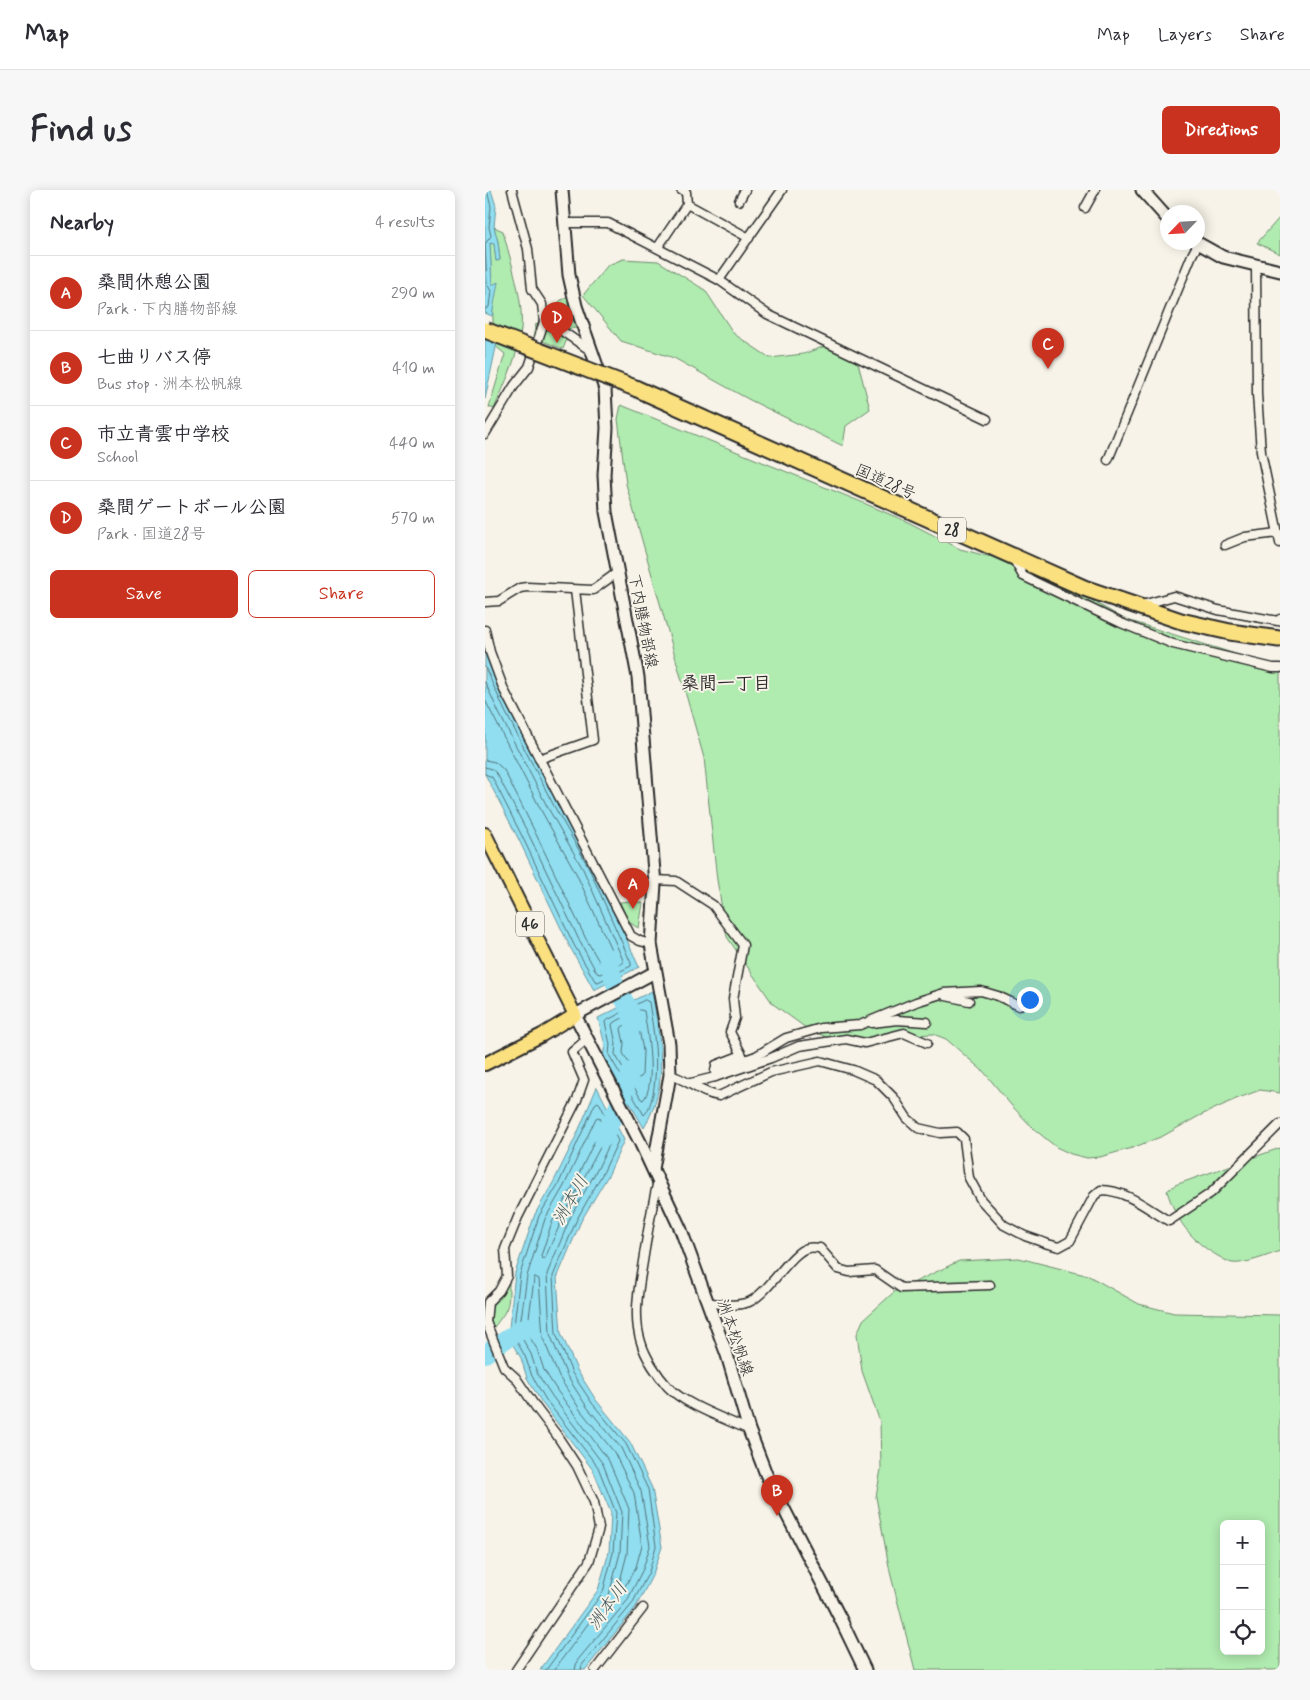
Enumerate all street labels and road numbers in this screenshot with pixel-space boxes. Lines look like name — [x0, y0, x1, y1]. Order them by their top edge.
street label: 国道28号 — [852, 460, 919, 505]
road number: 28 — [938, 518, 966, 542]
street label: 下内膳物部線 — [623, 572, 662, 670]
road number: 46 — [516, 912, 544, 936]
street label: 洲本松帆線 — [712, 1296, 758, 1379]

